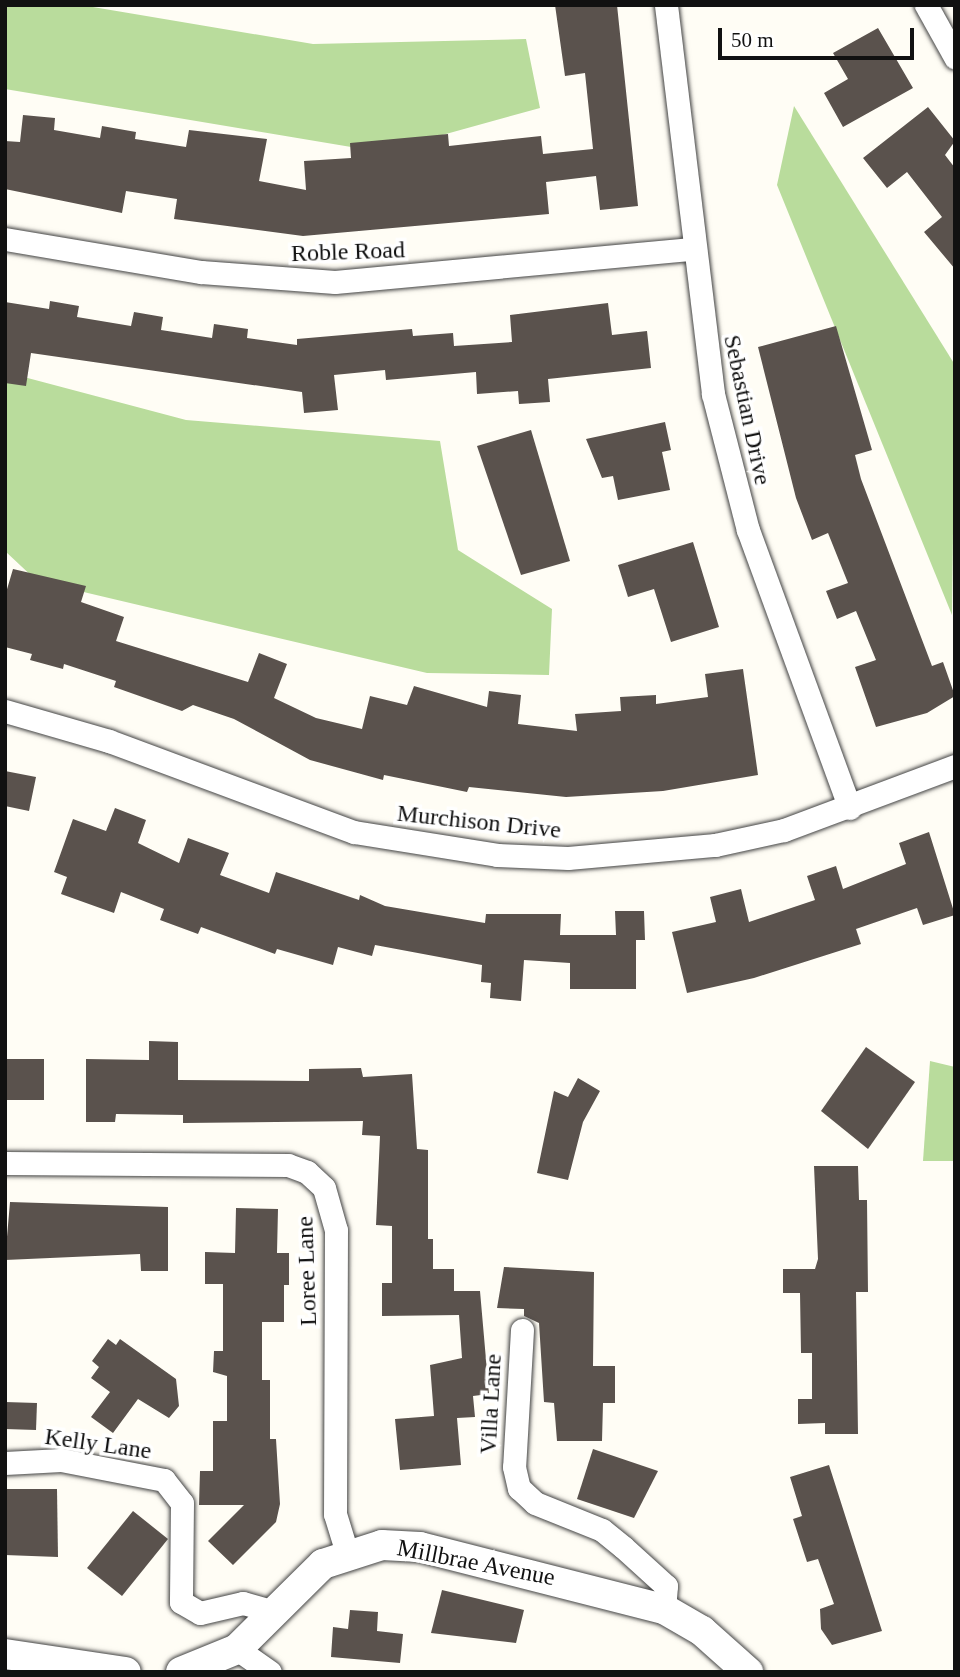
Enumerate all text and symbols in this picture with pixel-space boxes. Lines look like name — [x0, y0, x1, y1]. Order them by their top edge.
scale bar — [722, 14, 918, 58]
text: 50 m — [731, 28, 774, 52]
street label: Roble Road — [291, 236, 405, 268]
street label: Sebastian Drive — [717, 332, 777, 488]
street label: Murchison Drive — [396, 799, 562, 845]
street label: Loree Lane — [291, 1216, 323, 1326]
street label: Villa Lane — [474, 1353, 508, 1455]
street label: Kelly Lane — [43, 1422, 153, 1466]
street label: Millbrae Avenue — [394, 1533, 558, 1593]

